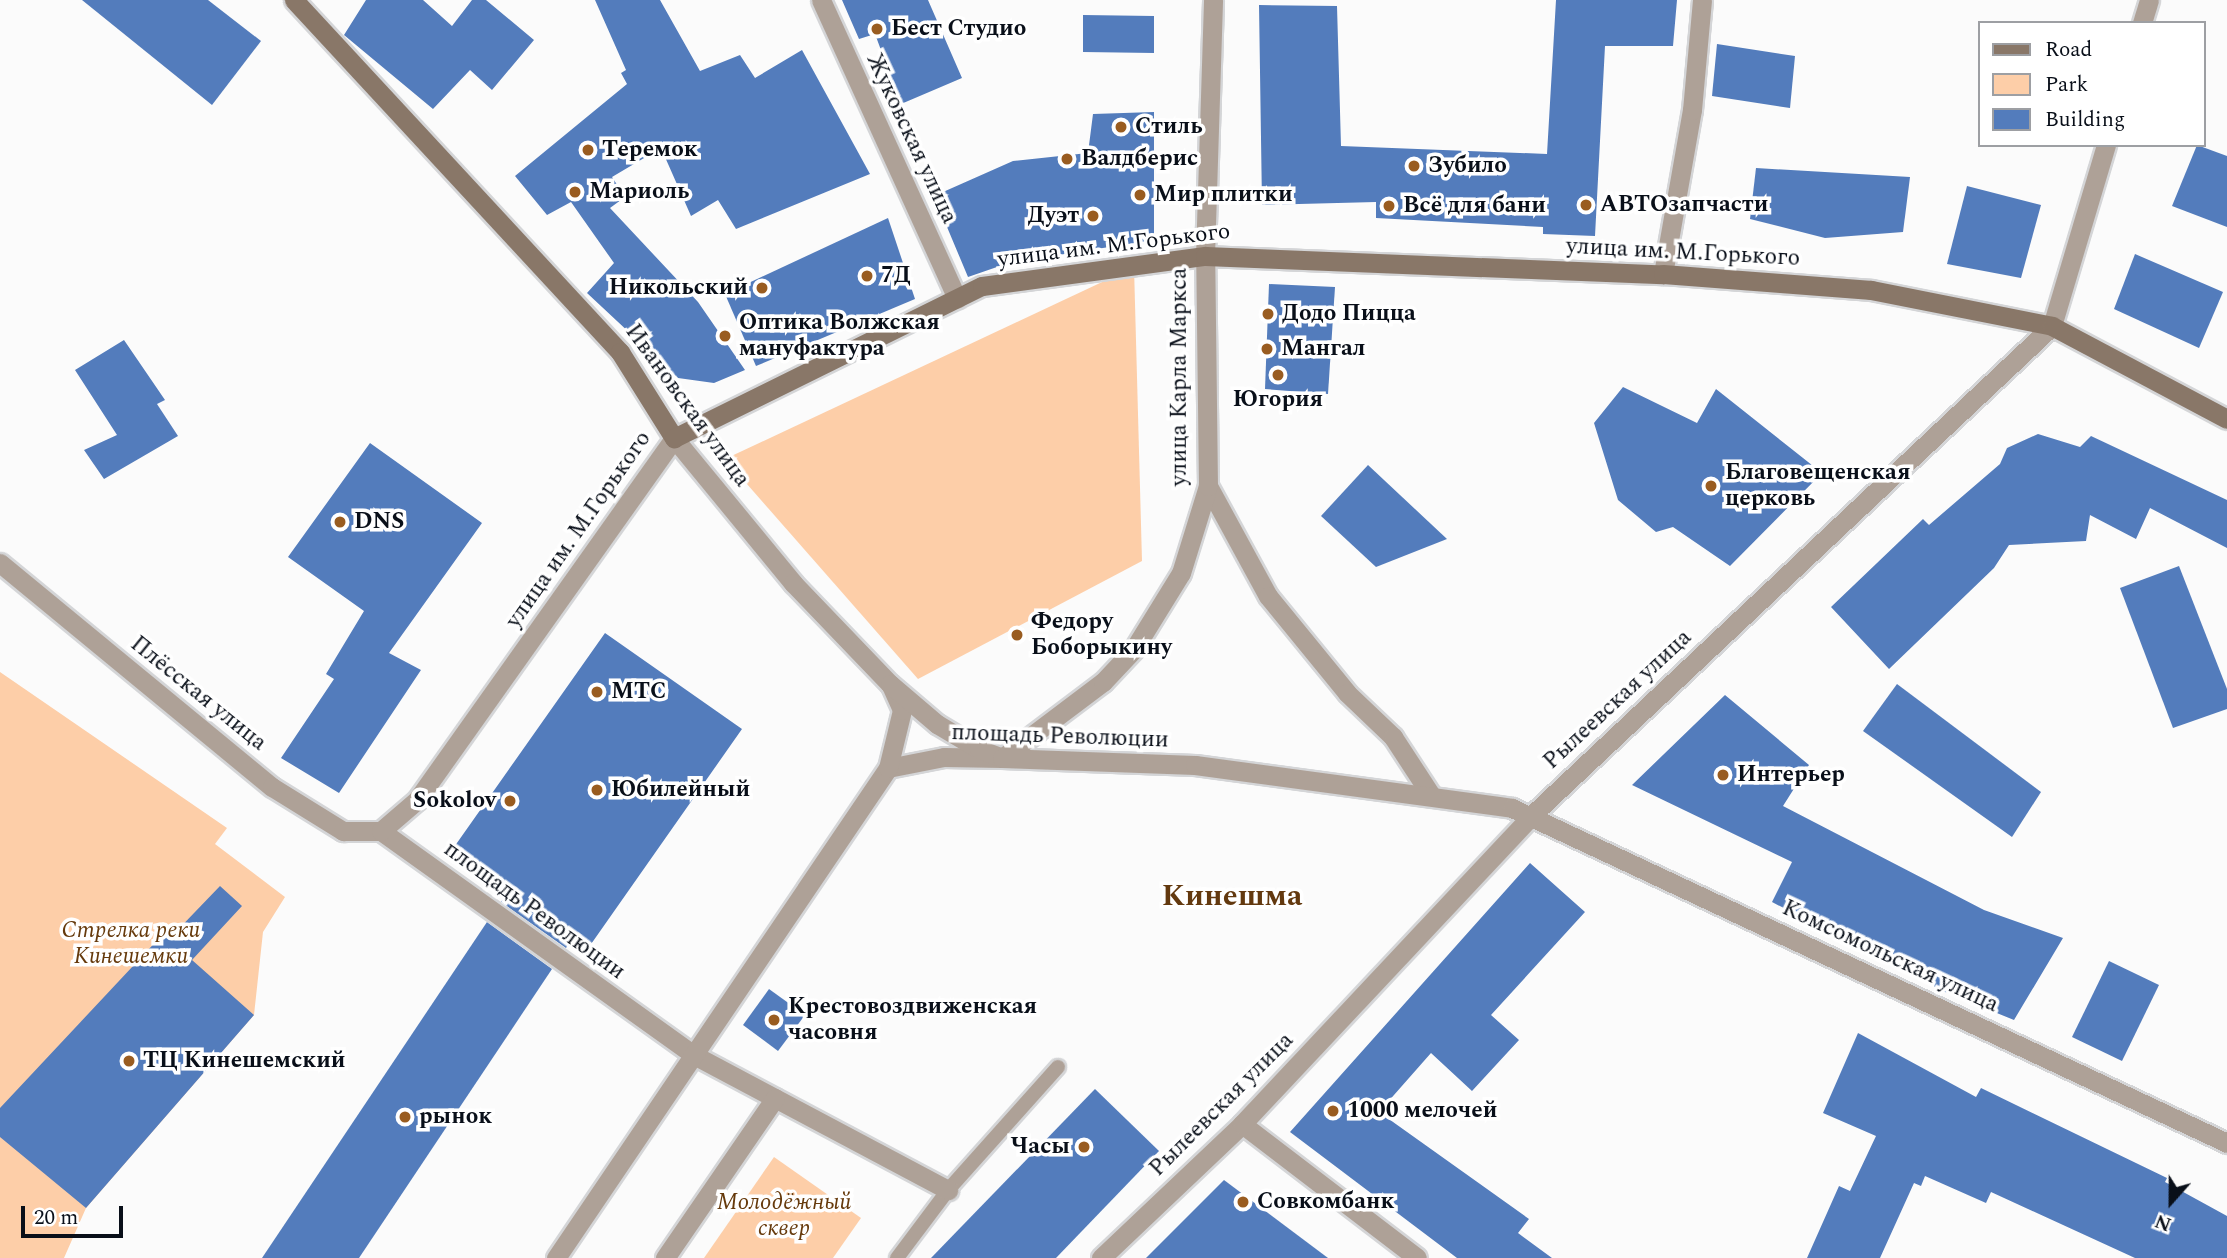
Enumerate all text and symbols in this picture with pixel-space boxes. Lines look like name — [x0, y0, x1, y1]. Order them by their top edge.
place label: Бест Студио — [891, 15, 1026, 43]
marker: Бест Студио — [869, 21, 885, 37]
legend — [1979, 21, 2206, 147]
text: Road — [2045, 34, 2092, 66]
street label: Жуковская улица — [859, 50, 963, 228]
text: Park — [2045, 69, 2088, 101]
text: Building — [2045, 104, 2125, 136]
place label: Стиль — [1135, 113, 1203, 141]
marker: Стиль — [1113, 119, 1129, 135]
place label: Теремок — [602, 136, 698, 164]
marker: Теремок — [580, 142, 596, 158]
place label: Валдберис — [1081, 145, 1198, 173]
marker: Валдберис — [1059, 151, 1075, 167]
place label: Зубило — [1428, 152, 1507, 180]
marker: Зубило — [1406, 158, 1422, 174]
place label: Мариоль — [589, 178, 689, 206]
place label: Мир плитки — [1154, 181, 1293, 209]
marker: Мариоль — [567, 184, 583, 200]
marker: Мир плитки — [1132, 187, 1148, 203]
place label: АВТОзапчасти — [1600, 191, 1768, 219]
place label: Всё для бани — [1403, 192, 1546, 220]
marker: АВТОзапчасти — [1578, 197, 1594, 213]
marker: Всё для бани — [1381, 198, 1397, 214]
place label: Дуэт — [1028, 202, 1079, 230]
marker: Дуэт — [1085, 208, 1101, 224]
street label: улица им. М.Горького — [996, 218, 1232, 274]
street label: улица им. М.Горького — [1565, 233, 1801, 273]
place label: 7Д — [881, 262, 911, 290]
marker: 7Д — [859, 268, 875, 284]
street label: улица Карла Маркса — [1166, 268, 1194, 486]
place label: Никольский — [609, 274, 748, 302]
marker: Никольский — [754, 280, 770, 296]
place label: Додо Пицца — [1282, 300, 1416, 328]
marker: Додо Пицца — [1260, 306, 1276, 322]
place label: Оптика Волжская мануфактура — [739, 309, 940, 363]
street label: Ивановская улица — [619, 319, 755, 493]
marker: Оптика Волжская мануфактура — [717, 328, 733, 344]
place label: Мангал — [1281, 335, 1365, 363]
marker: Мангал — [1259, 341, 1275, 357]
marker: Югория — [1270, 367, 1286, 383]
place label: Югория — [1233, 386, 1323, 414]
street label: улица им. М.Горького — [501, 426, 657, 634]
place label: Благовещенская церковь — [1725, 459, 1910, 513]
marker: Благовещенская церковь — [1703, 478, 1719, 494]
place label: DNS — [354, 508, 404, 536]
marker: DNS — [332, 514, 348, 530]
place label: Федору Боборыкину — [1031, 608, 1172, 662]
street label: Рылеевская улица — [1538, 624, 1698, 776]
marker: Федору Боборыкину — [1009, 627, 1025, 643]
street label: Плёсская улица — [124, 631, 272, 757]
place label: МТС — [611, 678, 666, 706]
marker: МТС — [589, 684, 605, 700]
street label: площадь Революции — [951, 719, 1169, 755]
place label: Интерьер — [1737, 761, 1845, 789]
marker: Интерьер — [1715, 767, 1731, 783]
place label: Юбилейный — [611, 776, 750, 804]
marker: Юбилейный — [589, 782, 605, 798]
place label: Sokolov — [413, 787, 496, 815]
marker: Sokolov — [502, 793, 518, 809]
street label: площадь Революции — [438, 836, 630, 986]
district label: Кинешма — [1162, 878, 1302, 914]
street label: Комсомольская улица — [1777, 895, 2003, 1019]
park label: Стрелка реки Кинешемки — [62, 917, 200, 971]
place label: Крестовоздвиженская часовня — [788, 993, 1037, 1047]
marker: Крестовоздвиженская часовня — [766, 1012, 782, 1028]
street label: Рылеевская улица — [1144, 1027, 1300, 1183]
place label: ТЦ Кинешемский — [143, 1047, 345, 1075]
marker: ТЦ Кинешемский — [121, 1053, 137, 1069]
place label: 1000 мелочей — [1347, 1097, 1497, 1125]
place label: рынок — [419, 1103, 492, 1131]
marker: 1000 мелочей — [1325, 1103, 1341, 1119]
marker: рынок — [397, 1109, 413, 1125]
place label: Часы — [1010, 1133, 1070, 1161]
marker: Часы — [1076, 1139, 1092, 1155]
north arrow — [2136, 1167, 2206, 1237]
place label: Совкомбанк — [1257, 1188, 1394, 1216]
park label: Молодёжный сквер — [717, 1189, 851, 1243]
scale bar — [24, 1192, 126, 1236]
marker: Совкомбанк — [1235, 1194, 1251, 1210]
text: 20 m — [34, 1202, 78, 1234]
text: N — [2151, 1206, 2176, 1238]

